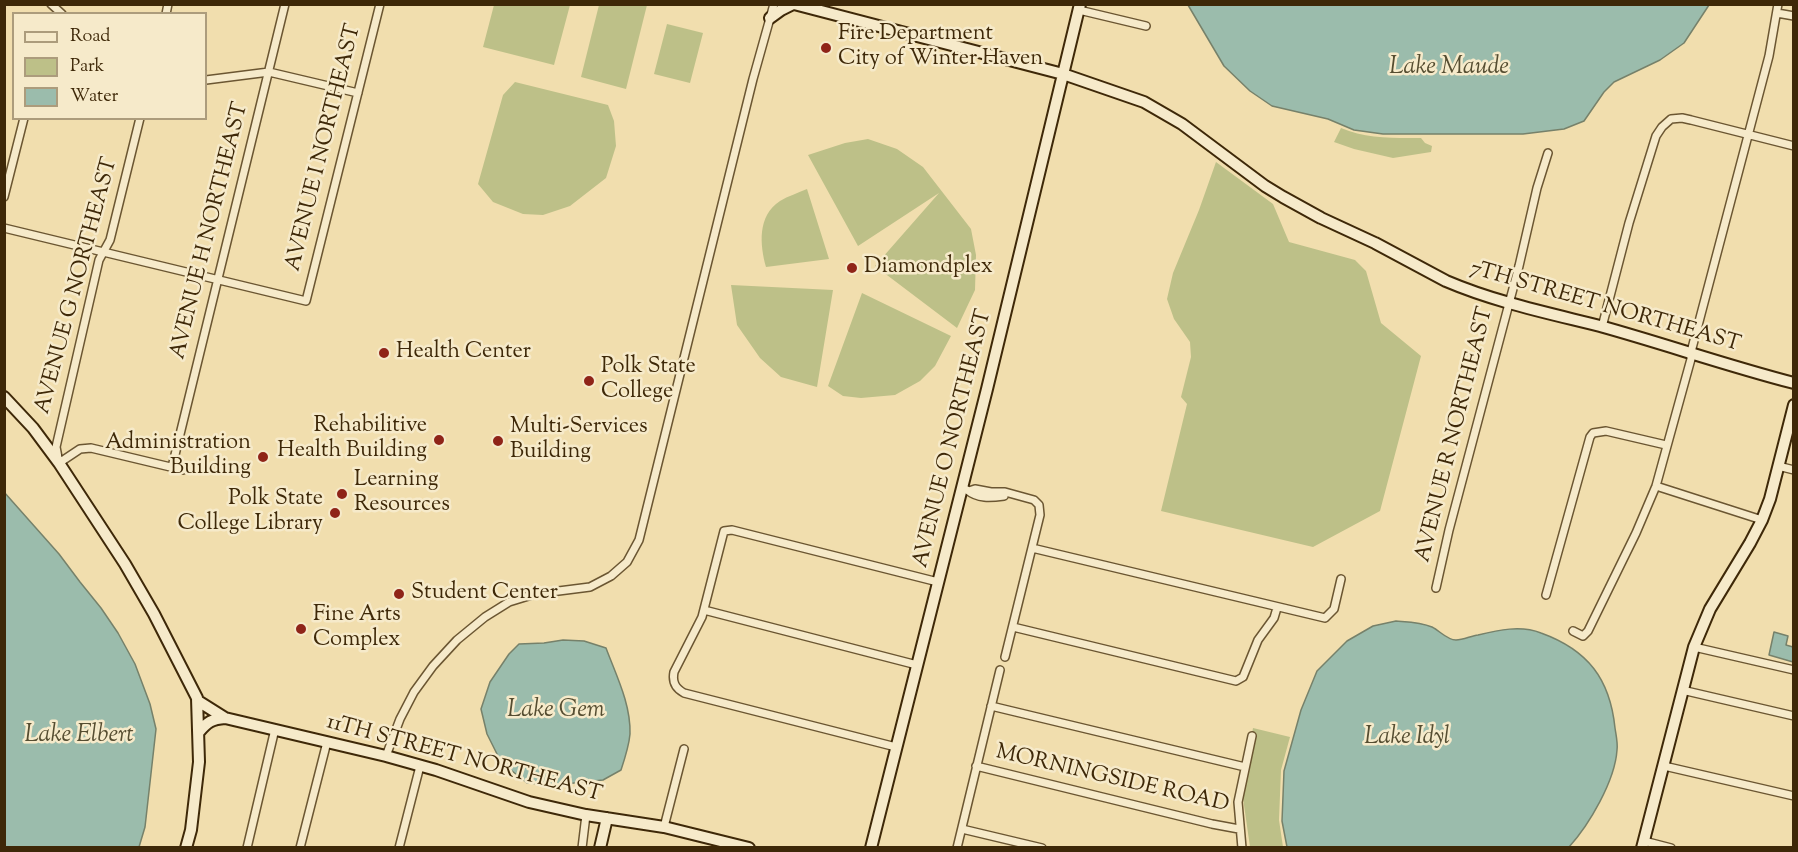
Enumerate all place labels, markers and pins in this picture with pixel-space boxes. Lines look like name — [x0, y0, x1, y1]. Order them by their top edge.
place label: Fire Department City of Winter Haven — [838, 22, 1043, 74]
marker: Fire Department City of Winter Haven — [819, 41, 833, 55]
place label: Diamondplex — [864, 255, 993, 281]
marker: Diamondplex — [845, 261, 859, 275]
place label: Health Center — [396, 340, 531, 366]
marker: Health Center — [377, 346, 391, 360]
place label: Polk State College — [601, 355, 696, 406]
marker: Polk State College — [582, 374, 596, 388]
place label: Rehabilitive Health Building — [277, 414, 427, 466]
place label: Multi-Services Building — [510, 415, 648, 466]
place label: Administration Building — [105, 431, 251, 482]
marker: Rehabilitive Health Building — [432, 433, 446, 447]
marker: Multi-Services Building — [491, 434, 505, 448]
marker: Administration Building — [256, 450, 270, 464]
place label: Learning Resources — [354, 468, 450, 520]
place label: Polk State College Library — [177, 487, 323, 538]
marker: Learning Resources — [335, 487, 349, 501]
marker: Polk State College Library — [328, 506, 342, 520]
place label: Student Center — [411, 581, 558, 607]
marker: Student Center — [392, 587, 406, 601]
place label: Fine Arts Complex — [313, 603, 401, 654]
marker: Fine Arts Complex — [294, 622, 308, 636]

